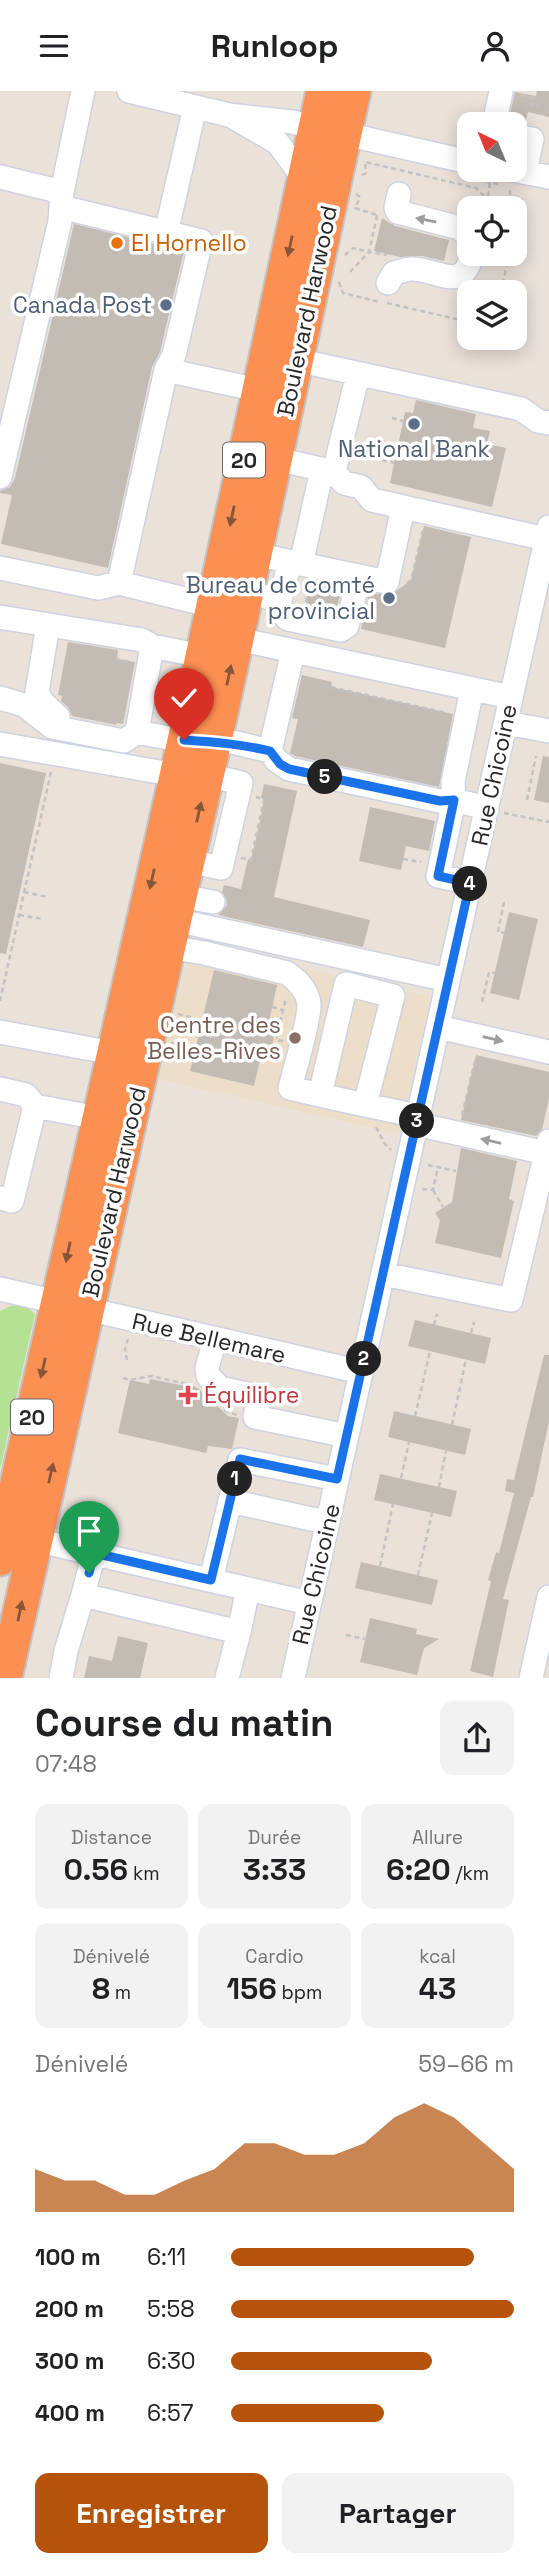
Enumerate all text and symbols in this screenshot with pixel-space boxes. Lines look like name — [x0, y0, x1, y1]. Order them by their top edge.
text: Runloop — [211, 26, 338, 66]
icon: menu — [35, 27, 73, 65]
icon: person — [476, 27, 514, 65]
north arrow — [457, 112, 527, 182]
map controls — [457, 112, 527, 350]
button: locate — [457, 196, 527, 266]
street label: Boulevard Harwood — [270, 203, 344, 419]
one-way arrow — [415, 215, 437, 226]
place label: El Hornello — [131, 228, 247, 258]
marker: El Hornello — [109, 235, 125, 251]
one-way arrow — [284, 235, 295, 257]
button: layers — [457, 280, 527, 350]
place label: Canada Post — [13, 290, 152, 320]
marker: Canada Post — [158, 297, 174, 313]
marker: National Bank — [406, 416, 422, 432]
place label: National Bank — [338, 434, 490, 464]
road number: 20 — [223, 443, 265, 477]
one-way arrow — [226, 505, 237, 527]
place label: Bureau de comté provincial — [185, 570, 375, 626]
marker: Bureau de comté provincial — [381, 590, 397, 606]
one-way arrow — [224, 664, 235, 686]
pin — [154, 668, 214, 740]
icon: check — [165, 679, 203, 717]
street label: Rue Chicoine — [464, 701, 524, 849]
pin: 5 — [308, 759, 342, 795]
text: 5 — [319, 764, 330, 789]
one-way arrow — [193, 801, 204, 823]
pin: 4 — [452, 867, 488, 901]
one-way arrow — [147, 868, 158, 890]
text: 4 — [463, 871, 476, 896]
place label: Centre des Belles-Rives — [147, 1010, 281, 1066]
marker: Centre des Belles-Rives — [287, 1030, 303, 1046]
one-way arrow — [482, 1034, 504, 1045]
street label: Boulevard Harwood — [75, 1084, 153, 1300]
pin: 3 — [400, 1103, 434, 1139]
text: 3 — [411, 1108, 422, 1133]
one-way arrow — [480, 1135, 502, 1146]
one-way arrow — [63, 1241, 74, 1263]
street label: Rue Bellemare — [129, 1306, 289, 1370]
pin: 2 — [346, 1341, 382, 1377]
text: 2 — [358, 1346, 369, 1371]
one-way arrow — [37, 1357, 48, 1379]
place label: Équilibre — [204, 1380, 299, 1410]
marker: Équilibre — [178, 1385, 198, 1405]
road number: 20 — [11, 1399, 53, 1435]
pin: 1 — [218, 1461, 252, 1497]
one-way arrow — [46, 1462, 57, 1484]
text: 1 — [230, 1466, 239, 1491]
pin — [59, 1501, 119, 1573]
street label: Rue Chicoine — [285, 1501, 347, 1647]
icon: arrive — [70, 1512, 108, 1550]
one-way arrow — [14, 1600, 25, 1622]
text: Course du matin — [35, 1699, 333, 1747]
button: share — [440, 1701, 514, 1775]
text: 07:48 — [35, 1749, 97, 1779]
text: Distance — [71, 1825, 152, 1850]
text: Durée — [248, 1825, 301, 1850]
text: Allure — [412, 1825, 463, 1850]
text: 0.56 — [63, 1850, 128, 1889]
text: 3:33 — [243, 1850, 306, 1889]
text: 6:20 — [386, 1850, 451, 1889]
text: km — [128, 1861, 160, 1886]
text: /km — [451, 1861, 489, 1886]
text: Dénivelé — [73, 1944, 150, 1969]
text: Cardio — [245, 1944, 304, 1969]
text: kcal — [419, 1944, 456, 1969]
text: 8 — [92, 1969, 110, 2008]
text: 156 — [227, 1969, 277, 2008]
text: 43 — [419, 1969, 456, 2008]
text: m — [110, 1980, 131, 2005]
text: bpm — [277, 1980, 322, 2005]
text: Dénivelé — [35, 2049, 128, 2079]
text: 59–66 m — [418, 2049, 514, 2079]
text: 100 m — [35, 2242, 101, 2272]
text: 6:11 — [147, 2242, 186, 2272]
text: 200 m — [35, 2294, 104, 2324]
text: 5:58 — [147, 2294, 195, 2324]
text: 300 m — [35, 2346, 104, 2376]
text: 6:30 — [147, 2346, 196, 2376]
text: 400 m — [35, 2398, 105, 2428]
text: 6:57 — [147, 2398, 193, 2428]
button: Enregistrer — [35, 2473, 268, 2553]
button: Partager — [282, 2473, 514, 2553]

